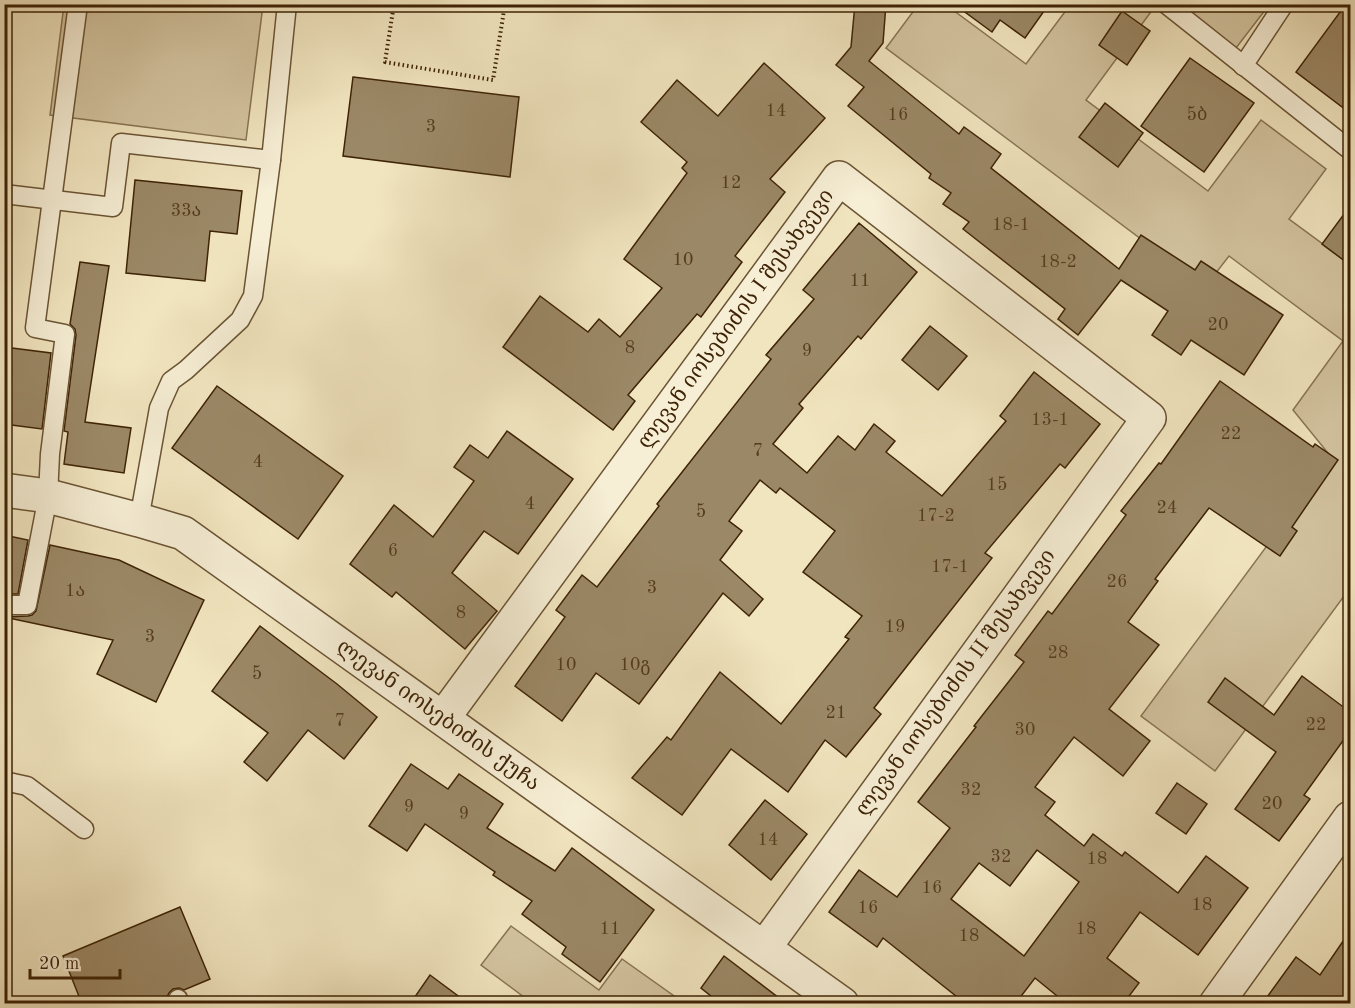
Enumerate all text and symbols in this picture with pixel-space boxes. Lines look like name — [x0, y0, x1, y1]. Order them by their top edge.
house number: 14 — [766, 102, 786, 120]
house number: 16 — [888, 106, 908, 124]
house number: 5ბ — [1187, 106, 1207, 124]
house number: 3 — [426, 118, 436, 136]
house number: 12 — [721, 174, 741, 192]
street label: ლევან იოსებიძის I შესახვევი — [634, 185, 838, 453]
house number: 33ა — [171, 202, 201, 220]
house number: 18-1 — [992, 216, 1030, 234]
house number: 10 — [673, 251, 693, 269]
house number: 18-2 — [1039, 253, 1077, 271]
house number: 11 — [850, 272, 870, 290]
house number: 20 — [1208, 316, 1228, 334]
house number: 8 — [625, 339, 635, 357]
house number: 9 — [802, 342, 812, 360]
house number: 13-1 — [1031, 411, 1069, 429]
house number: 22 — [1221, 425, 1241, 443]
house number: 7 — [753, 442, 763, 460]
house number: 4 — [253, 453, 263, 471]
house number: 15 — [987, 476, 1007, 494]
house number: 4 — [525, 495, 535, 513]
house number: 24 — [1157, 499, 1177, 517]
house number: 5 — [696, 503, 706, 521]
house number: 17-2 — [917, 507, 955, 525]
house number: 6 — [388, 542, 398, 560]
street label: ლევან იოსებიძის II შესახვევი — [851, 545, 1060, 821]
house number: 17-1 — [931, 558, 969, 576]
house number: 26 — [1107, 573, 1127, 591]
house number: 3 — [647, 579, 657, 597]
house number: 1ა — [65, 582, 85, 600]
house number: 8 — [456, 604, 466, 622]
house number: 19 — [885, 618, 905, 636]
house number: 3 — [145, 628, 155, 646]
street label: ლევან იოსებიძის ქუჩა — [332, 636, 543, 795]
house number: 28 — [1048, 644, 1068, 662]
house number: 10 — [556, 656, 576, 674]
house number: 10გ — [619, 656, 651, 675]
house number: 5 — [252, 665, 262, 683]
house number: 21 — [826, 704, 846, 722]
house number: 7 — [335, 712, 345, 730]
house number: 22 — [1306, 716, 1326, 734]
house number: 30 — [1015, 721, 1035, 739]
house number: 32 — [961, 781, 981, 799]
house number: 20 — [1262, 795, 1282, 813]
house number: 9 — [404, 798, 414, 816]
house number: 9 — [459, 805, 469, 823]
house number: 14 — [758, 831, 778, 849]
house number: 32 — [991, 848, 1011, 866]
house number: 18 — [1087, 850, 1107, 868]
house number: 16 — [922, 879, 942, 897]
house number: 18 — [1192, 896, 1212, 914]
house number: 16 — [858, 899, 878, 917]
house number: 11 — [600, 920, 620, 938]
house number: 18 — [1076, 920, 1096, 938]
house number: 18 — [959, 927, 979, 945]
scale bar — [30, 942, 120, 980]
text: 20 m — [39, 955, 79, 973]

